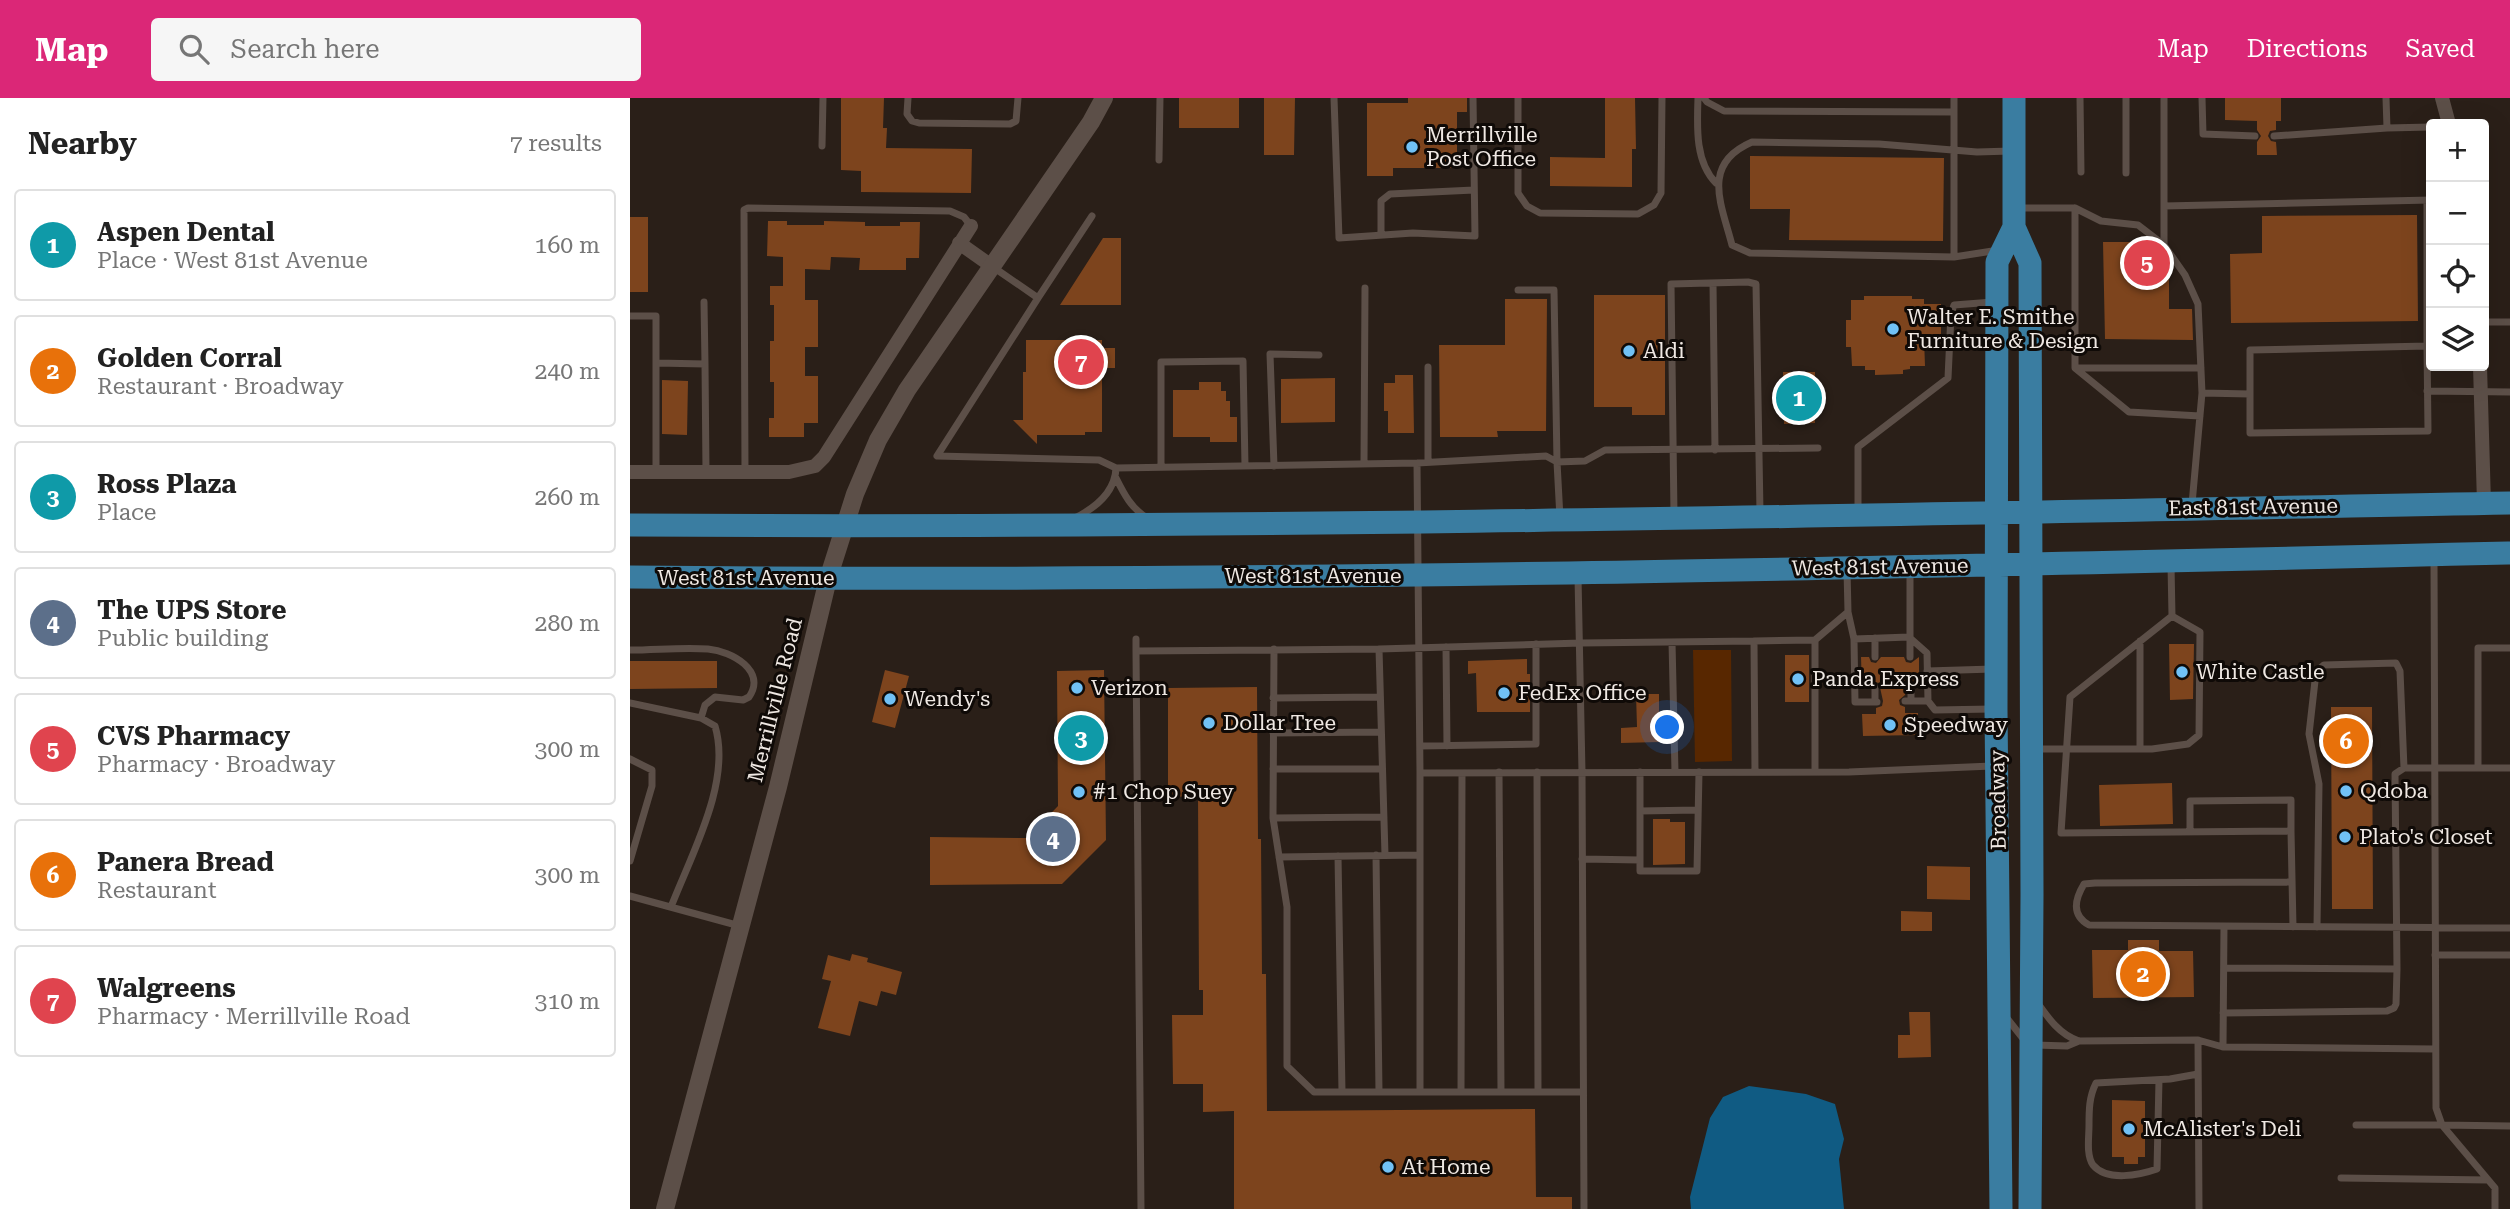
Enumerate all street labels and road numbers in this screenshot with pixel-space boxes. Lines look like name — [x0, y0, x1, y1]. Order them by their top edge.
street label: East 81st Avenue — [2168, 494, 2338, 520]
street label: West 81st Avenue — [1791, 553, 1969, 581]
street label: West 81st Avenue — [1224, 564, 1402, 588]
street label: West 81st Avenue — [657, 566, 835, 590]
street label: Merrillville Road — [743, 615, 807, 785]
street label: Broadway — [1985, 749, 2011, 850]

